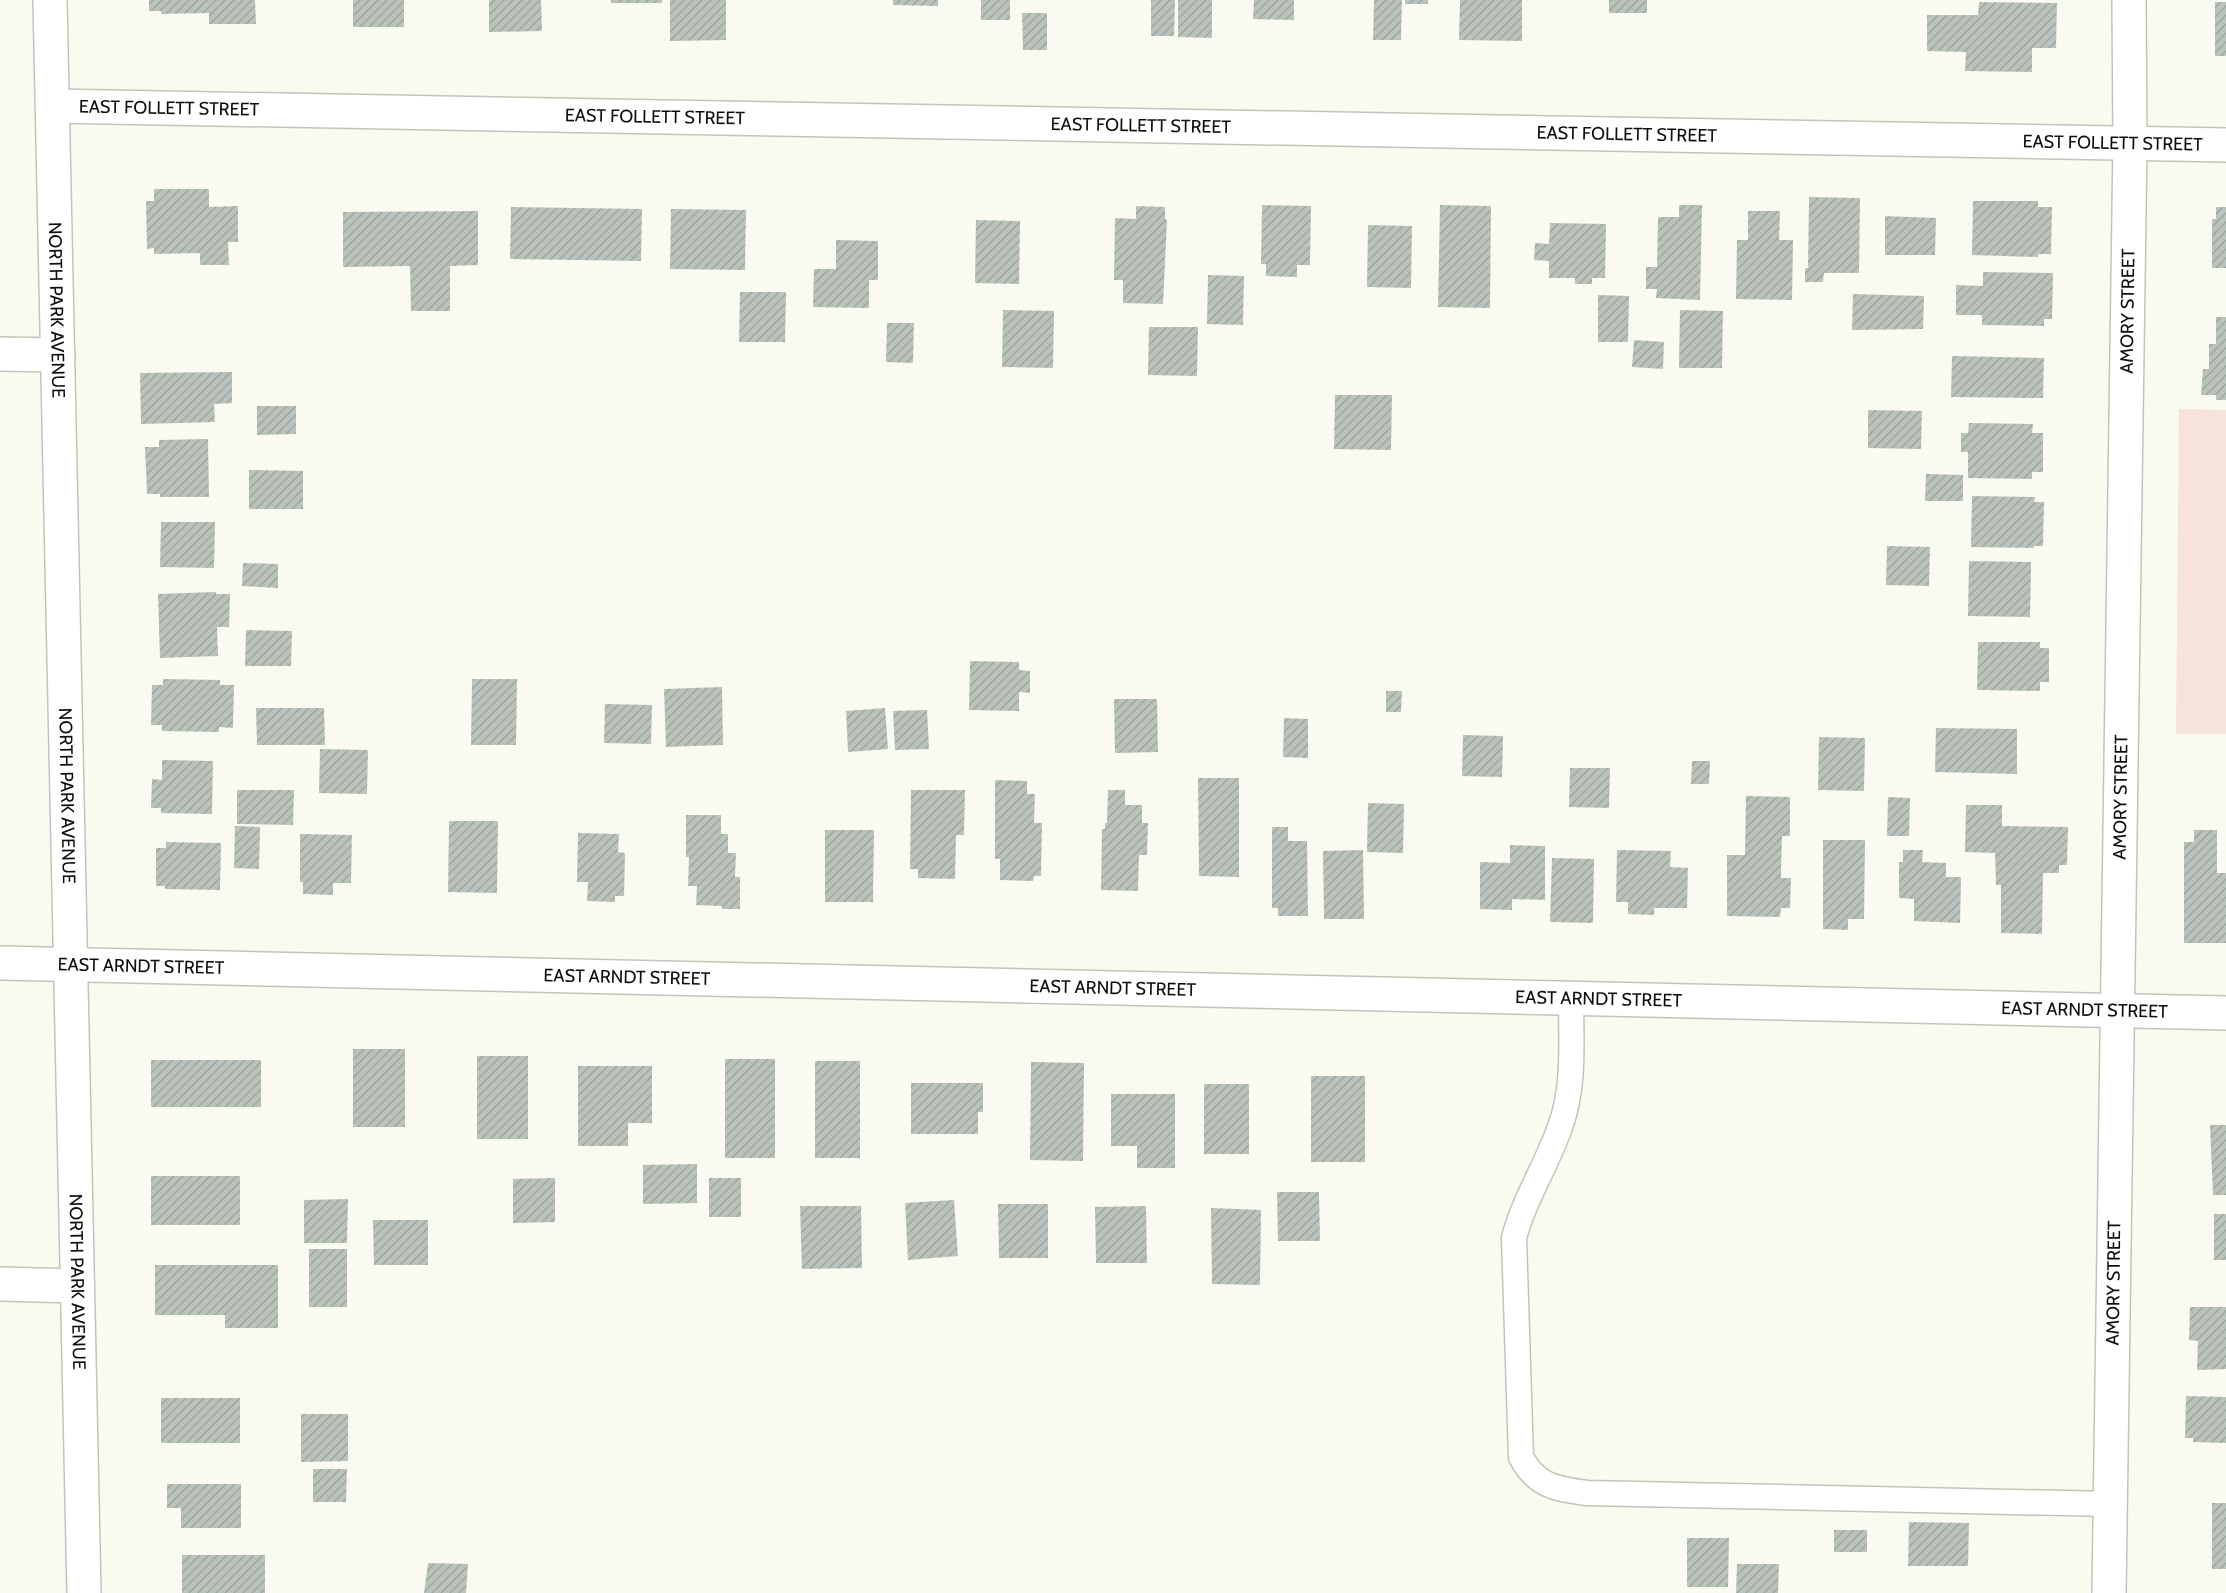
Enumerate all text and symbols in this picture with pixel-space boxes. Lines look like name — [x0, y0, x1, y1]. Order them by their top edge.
street label: EAST FOLLETT STREET — [79, 95, 260, 121]
street label: EAST FOLLETT STREET — [565, 104, 746, 129]
street label: EAST FOLLETT STREET — [1050, 113, 1232, 138]
street label: EAST FOLLETT STREET — [1536, 122, 1717, 147]
street label: EAST FOLLETT STREET — [2022, 130, 2203, 156]
street label: NORTH PARK AVENUE — [44, 222, 69, 398]
street label: AMORY STREET — [2116, 248, 2139, 374]
street label: NORTH PARK AVENUE — [54, 707, 80, 884]
street label: AMORY STREET — [2109, 734, 2132, 860]
street label: EAST ARNDT STREET — [57, 953, 225, 979]
street label: EAST ARNDT STREET — [543, 964, 711, 990]
street label: EAST ARNDT STREET — [1029, 975, 1197, 1001]
street label: EAST ARNDT STREET — [1515, 986, 1683, 1012]
street label: EAST ARNDT STREET — [2001, 997, 2168, 1023]
street label: NORTH PARK AVENUE — [64, 1193, 90, 1370]
street label: AMORY STREET — [2102, 1220, 2125, 1346]

